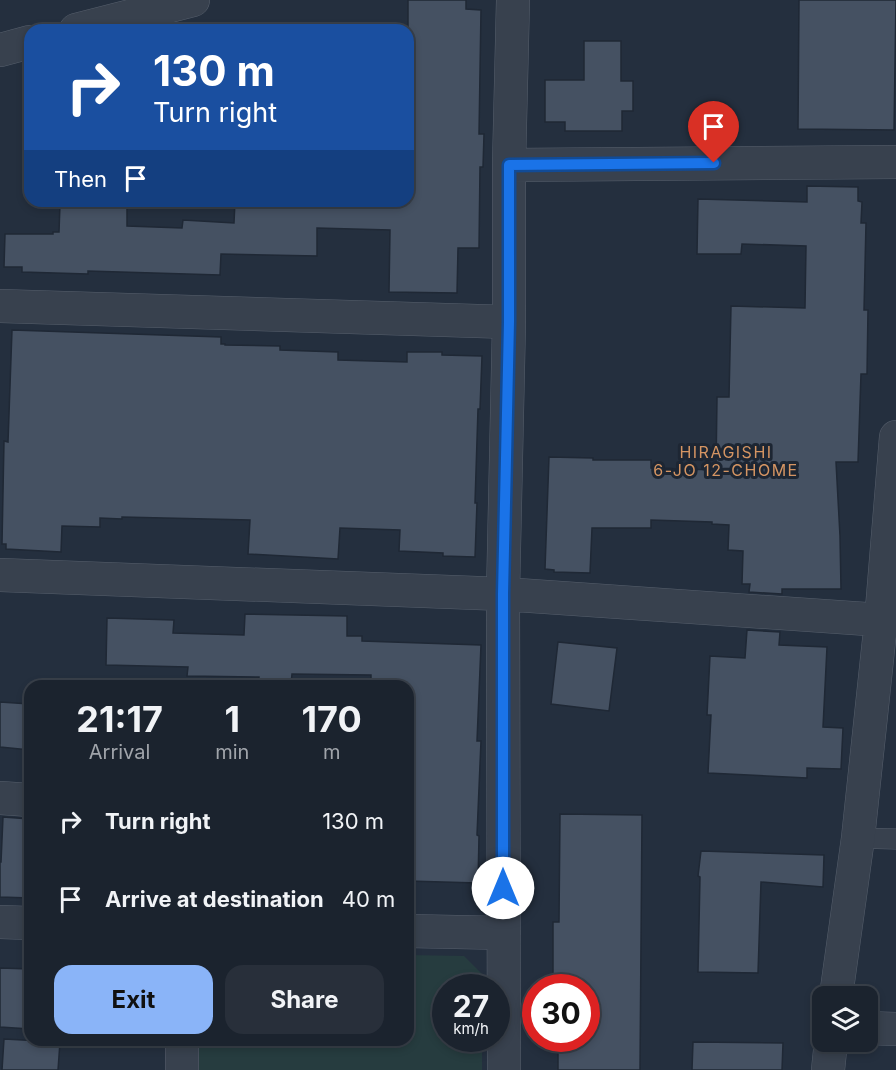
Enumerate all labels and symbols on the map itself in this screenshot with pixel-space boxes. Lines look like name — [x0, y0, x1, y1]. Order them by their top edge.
pin — [688, 101, 739, 163]
district label: HIRAGISHI 6-JO 12-CHOME — [653, 442, 799, 480]
position arrow — [471, 856, 535, 920]
speed limit sign: 30 — [522, 974, 600, 1052]

